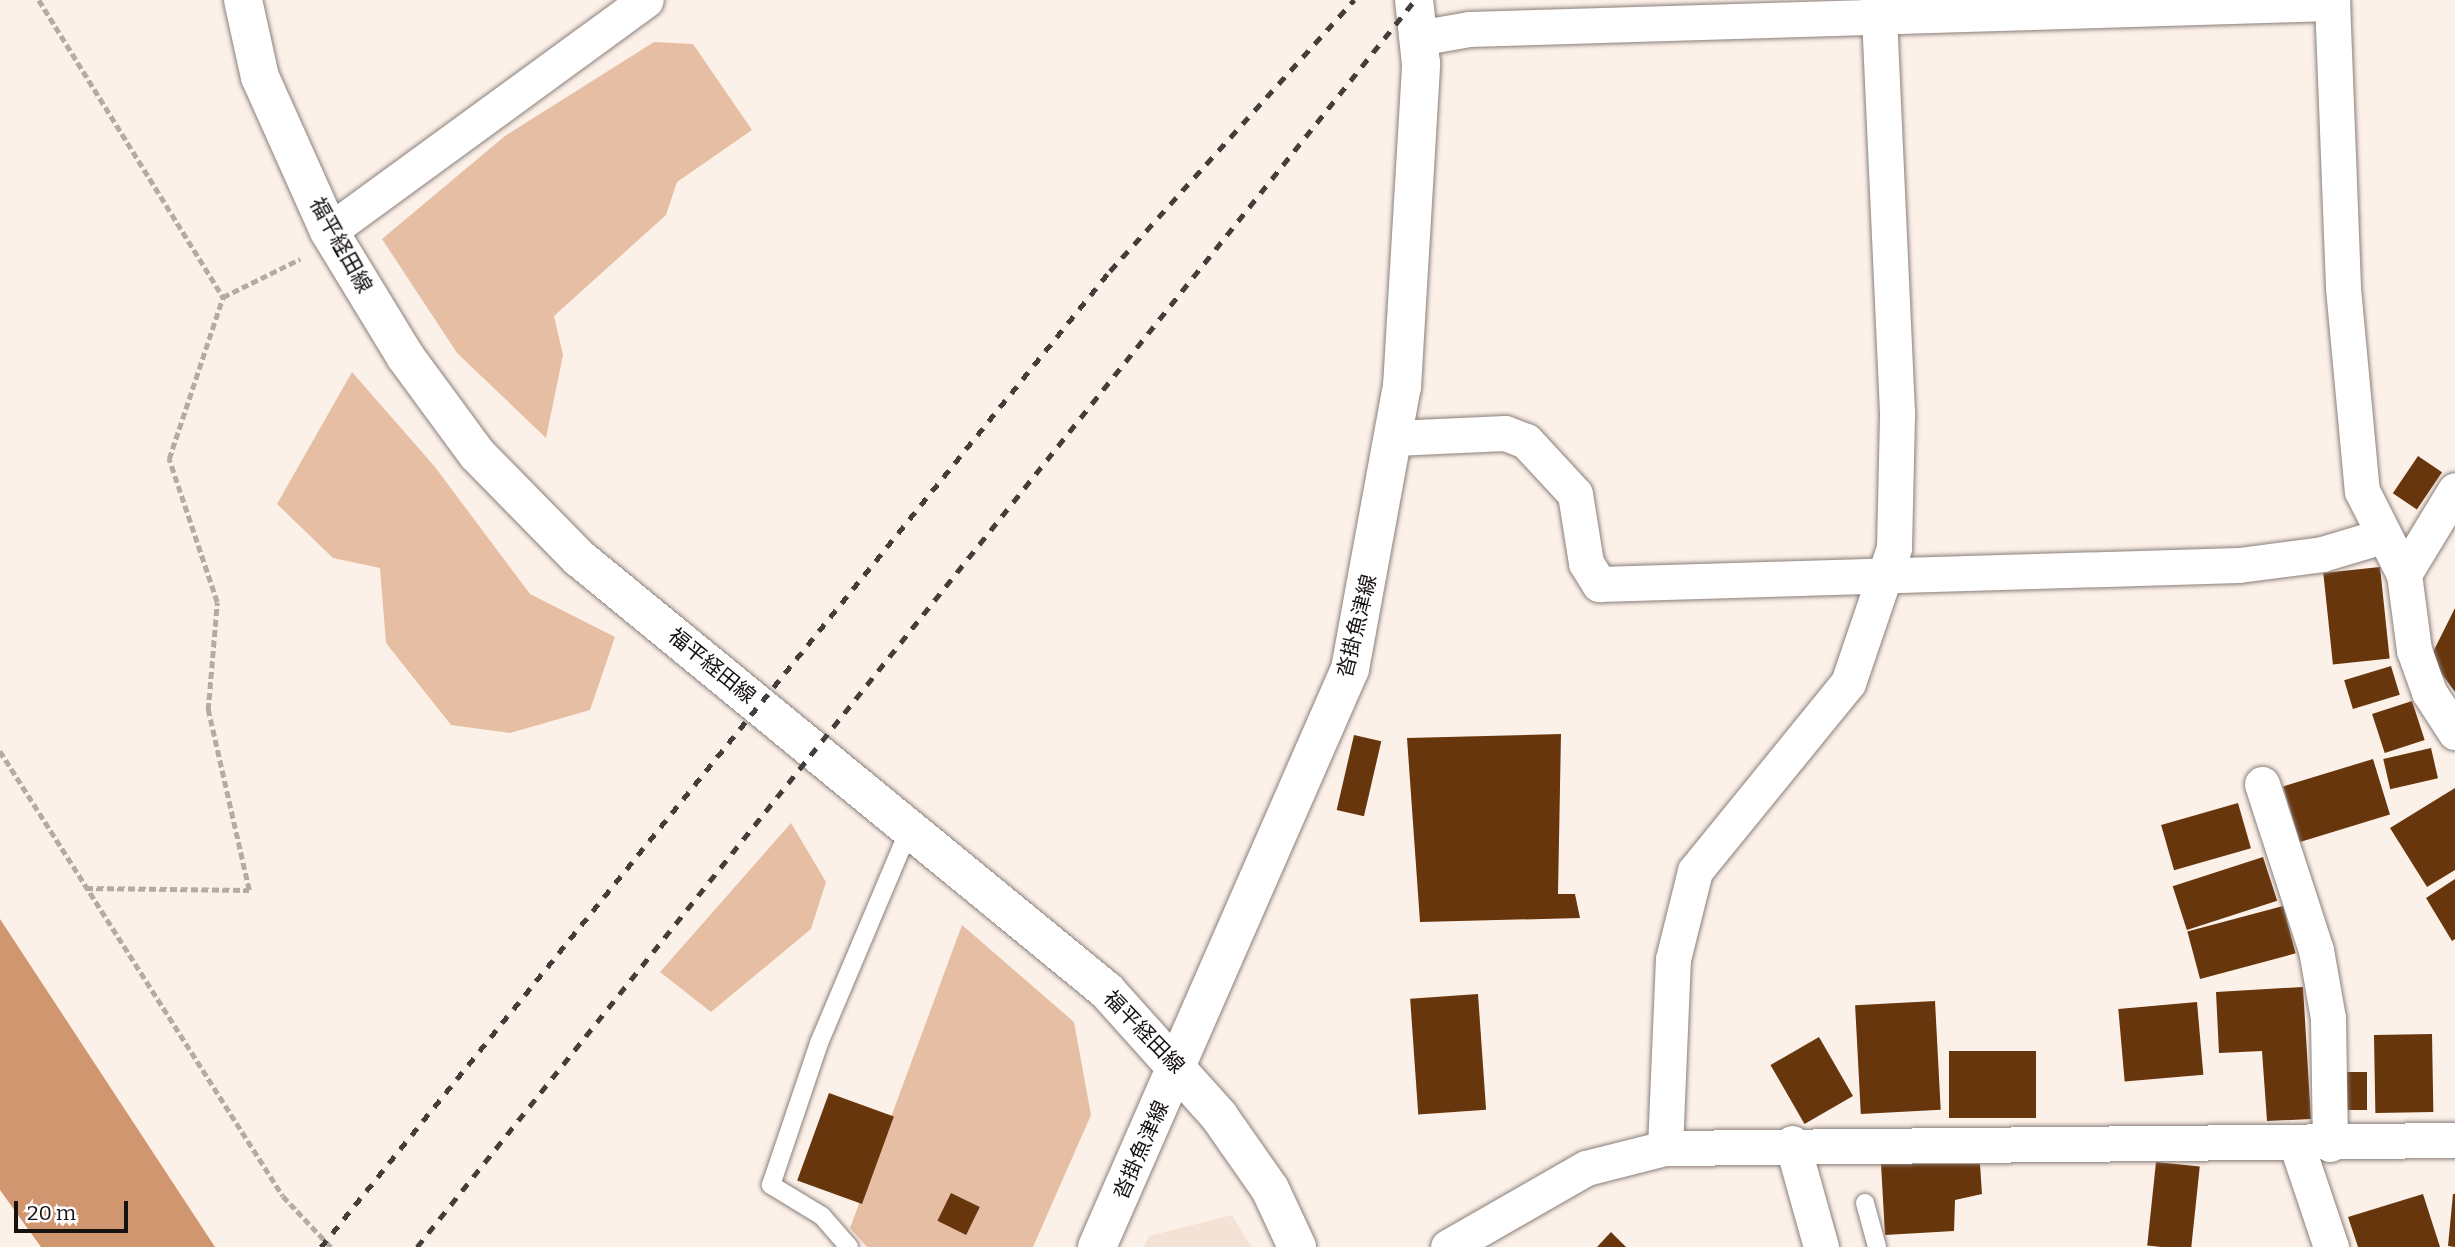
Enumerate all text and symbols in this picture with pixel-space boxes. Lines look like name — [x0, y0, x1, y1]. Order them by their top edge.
street label: 福平経田線 — [305, 193, 377, 297]
street label: 沓掛魚津線 — [1332, 572, 1382, 680]
street label: 福平経田線 — [663, 623, 761, 709]
street label: 福平経田線 — [1098, 985, 1190, 1079]
street label: 沓掛魚津線 — [1108, 1097, 1174, 1203]
scale bar — [18, 1188, 131, 1232]
text: 20 m — [27, 1200, 76, 1226]

